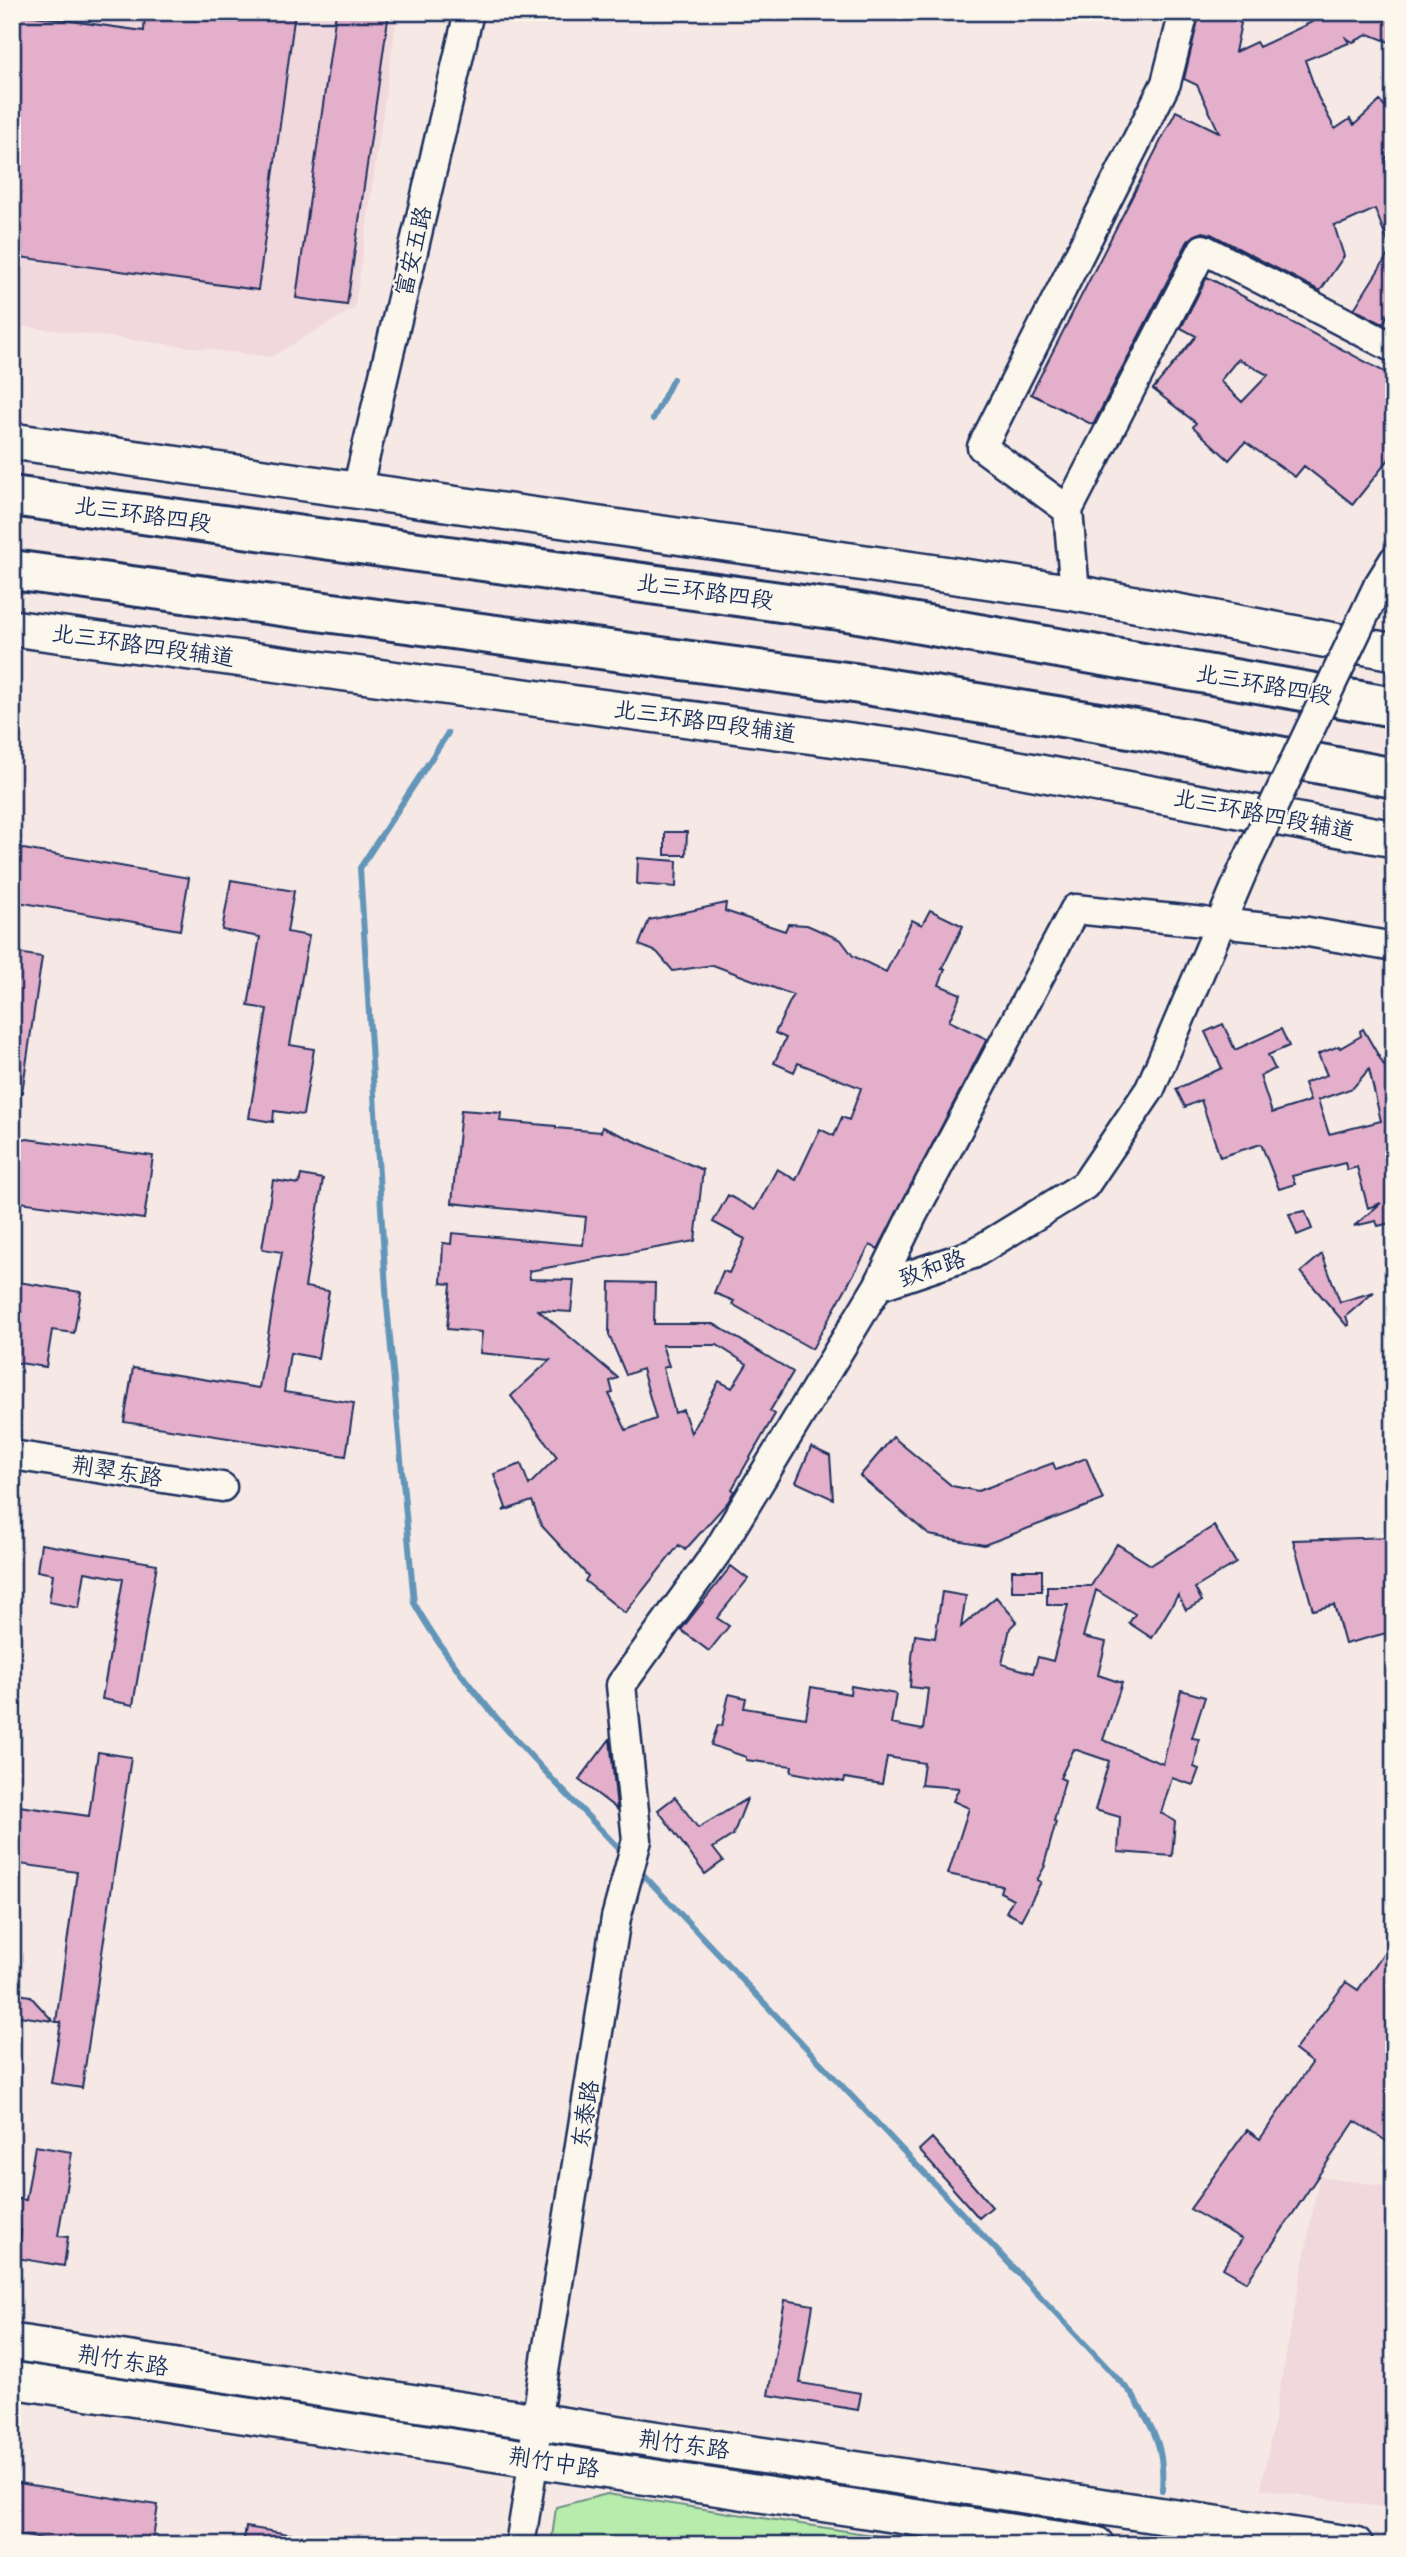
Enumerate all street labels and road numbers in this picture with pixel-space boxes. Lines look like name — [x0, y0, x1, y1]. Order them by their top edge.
street label: 富安五路 — [390, 203, 437, 299]
street label: 北三环路四段 — [73, 492, 213, 537]
street label: 北三环路四段 — [635, 569, 775, 614]
street label: 北三环路四段辅道 — [50, 619, 236, 672]
street label: 北三环路四段 — [1194, 659, 1334, 710]
street label: 北三环路四段辅道 — [612, 695, 798, 748]
street label: 北三环路四段辅道 — [1171, 784, 1357, 845]
street label: 致和路 — [895, 1244, 969, 1292]
street label: 荆翠东路 — [69, 1451, 164, 1492]
street label: 东泰路 — [567, 2078, 604, 2150]
street label: 荆竹东路 — [75, 2340, 170, 2381]
street label: 荆竹东路 — [636, 2425, 731, 2464]
street label: 荆竹中路 — [506, 2442, 601, 2483]

